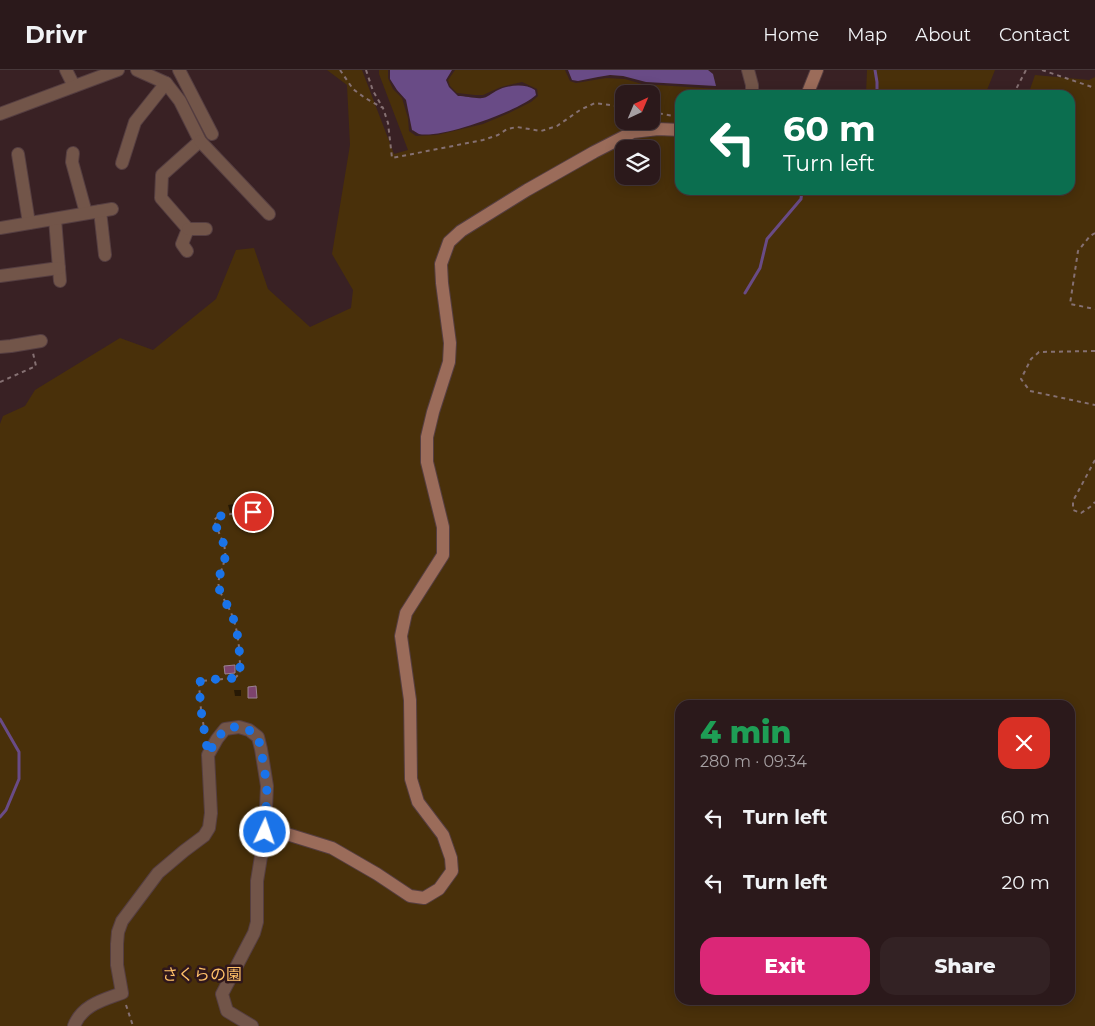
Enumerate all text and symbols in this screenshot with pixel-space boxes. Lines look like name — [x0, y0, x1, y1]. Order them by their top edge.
text: Drivr — [25, 20, 87, 49]
text: Home — [763, 24, 819, 46]
text: Map — [847, 24, 887, 46]
text: About — [915, 24, 971, 46]
text: Contact — [999, 24, 1070, 46]
north arrow — [615, 85, 660, 130]
map controls — [615, 85, 660, 185]
text: 60 m — [783, 107, 876, 150]
icon: left — [700, 110, 765, 175]
button: layers — [615, 140, 660, 185]
text: Turn left — [783, 150, 875, 177]
pin — [232, 491, 274, 533]
icon: arrive — [239, 498, 267, 526]
text: 4 min — [700, 714, 791, 751]
button: close — [998, 717, 1050, 769]
text: 280 m · 09:34 — [700, 752, 807, 771]
icon: left — [700, 804, 728, 832]
position arrow — [238, 805, 290, 857]
text: Turn left — [743, 806, 828, 829]
text: 60 m — [1001, 806, 1050, 829]
icon: left — [700, 869, 728, 897]
text: Turn left — [743, 871, 828, 894]
text: 20 m — [1002, 871, 1050, 894]
button: Exit — [700, 937, 870, 995]
button: Share — [880, 937, 1050, 995]
park label: さくらの園 — [162, 965, 242, 984]

